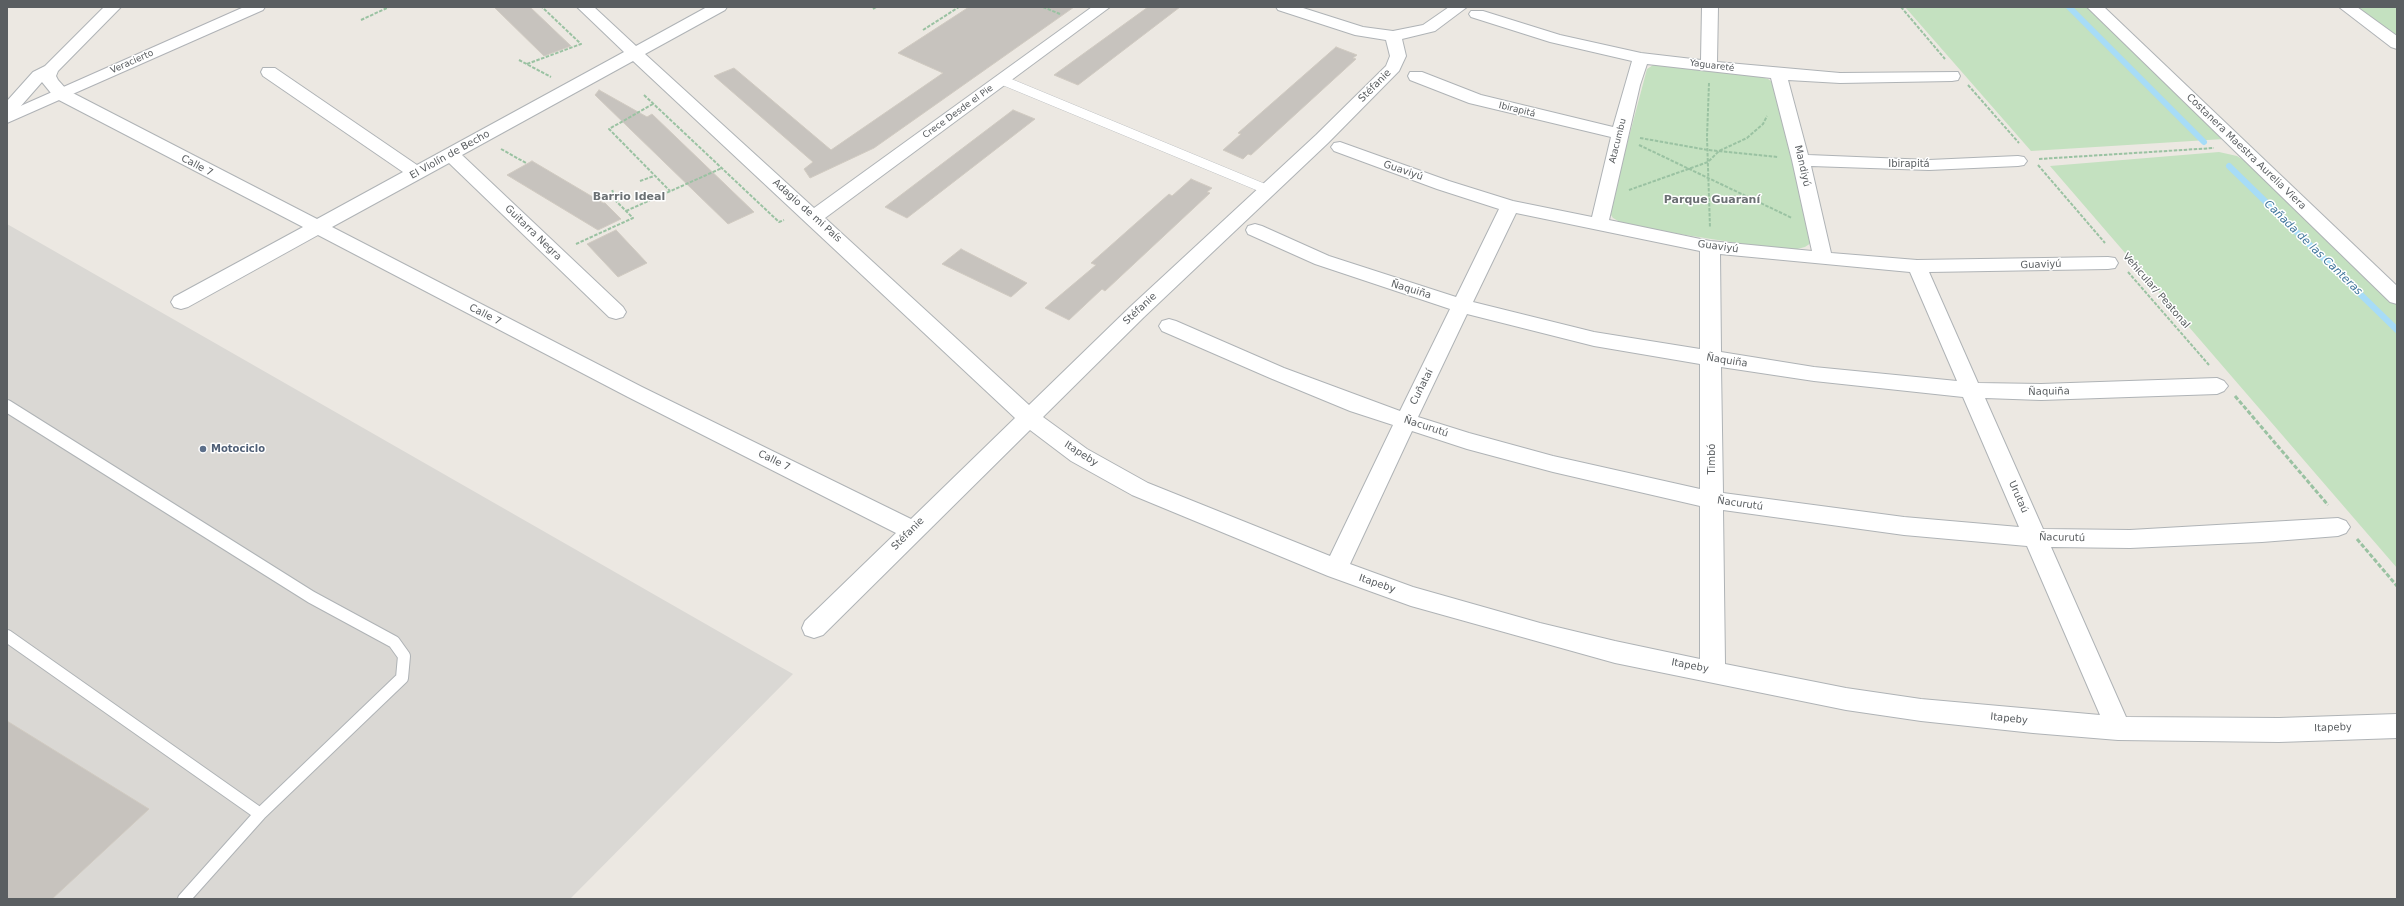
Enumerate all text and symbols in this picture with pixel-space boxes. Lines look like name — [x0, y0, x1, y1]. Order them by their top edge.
street label: Veracierto — [109, 48, 155, 76]
street label: Yaguareté — [1689, 58, 1735, 74]
street label: Stéfanie — [1356, 67, 1394, 105]
street label: Crece Desde el Pie — [921, 83, 995, 141]
street label: Costanera Maestra Aurelia Viera — [2184, 92, 2308, 212]
street label: Ibirapitá — [1498, 100, 1536, 120]
street label: Atacumbu — [1607, 117, 1629, 165]
street label: El Violín de Becho — [408, 128, 492, 182]
street label: Mandiyú — [1791, 144, 1813, 188]
street label: Calle 7 — [179, 153, 215, 179]
street label: Ibirapitá — [1888, 158, 1930, 170]
street label: Guaviyú — [1382, 159, 1424, 183]
street label: Adagio de mi País — [770, 177, 844, 245]
district label: Barrio Ideal — [593, 190, 665, 204]
district label: Parque Guaraní — [1664, 193, 1760, 207]
water label: Cañada de las Canteras — [2261, 198, 2365, 298]
street label: Guitarra Negra — [502, 203, 564, 263]
street label: Guaviyú — [1697, 238, 1739, 256]
street label: Vehicular/ Peatonal — [2120, 251, 2192, 331]
street label: Guaviyú — [2020, 258, 2062, 272]
street label: Ñaquiña — [1389, 278, 1433, 302]
street label: Stéfanie — [1121, 291, 1159, 327]
street label: Calle 7 — [467, 302, 503, 328]
street label: Ñaquiña — [1706, 352, 1748, 370]
street label: Cuñataí — [1408, 367, 1436, 407]
street label: Ñaquiña — [2028, 386, 2070, 398]
street label: Ñacurutú — [1402, 414, 1450, 440]
street label: Itapeby — [1062, 439, 1100, 469]
place label: Motociclo — [211, 443, 265, 455]
marker: Motociclo — [198, 444, 208, 454]
street label: Timbó — [1706, 444, 1718, 474]
street label: Calle 7 — [756, 448, 792, 474]
street label: Urutaú — [2006, 479, 2030, 515]
street label: Ñacurutú — [1716, 495, 1764, 513]
street label: Stéfanie — [889, 515, 927, 553]
street label: Ñacurutú — [2039, 532, 2085, 544]
street label: Itapeby — [1357, 572, 1397, 596]
street label: Itapeby — [1670, 657, 1710, 675]
street label: Itapeby — [1990, 711, 2028, 727]
street label: Itapeby — [2314, 721, 2352, 735]

